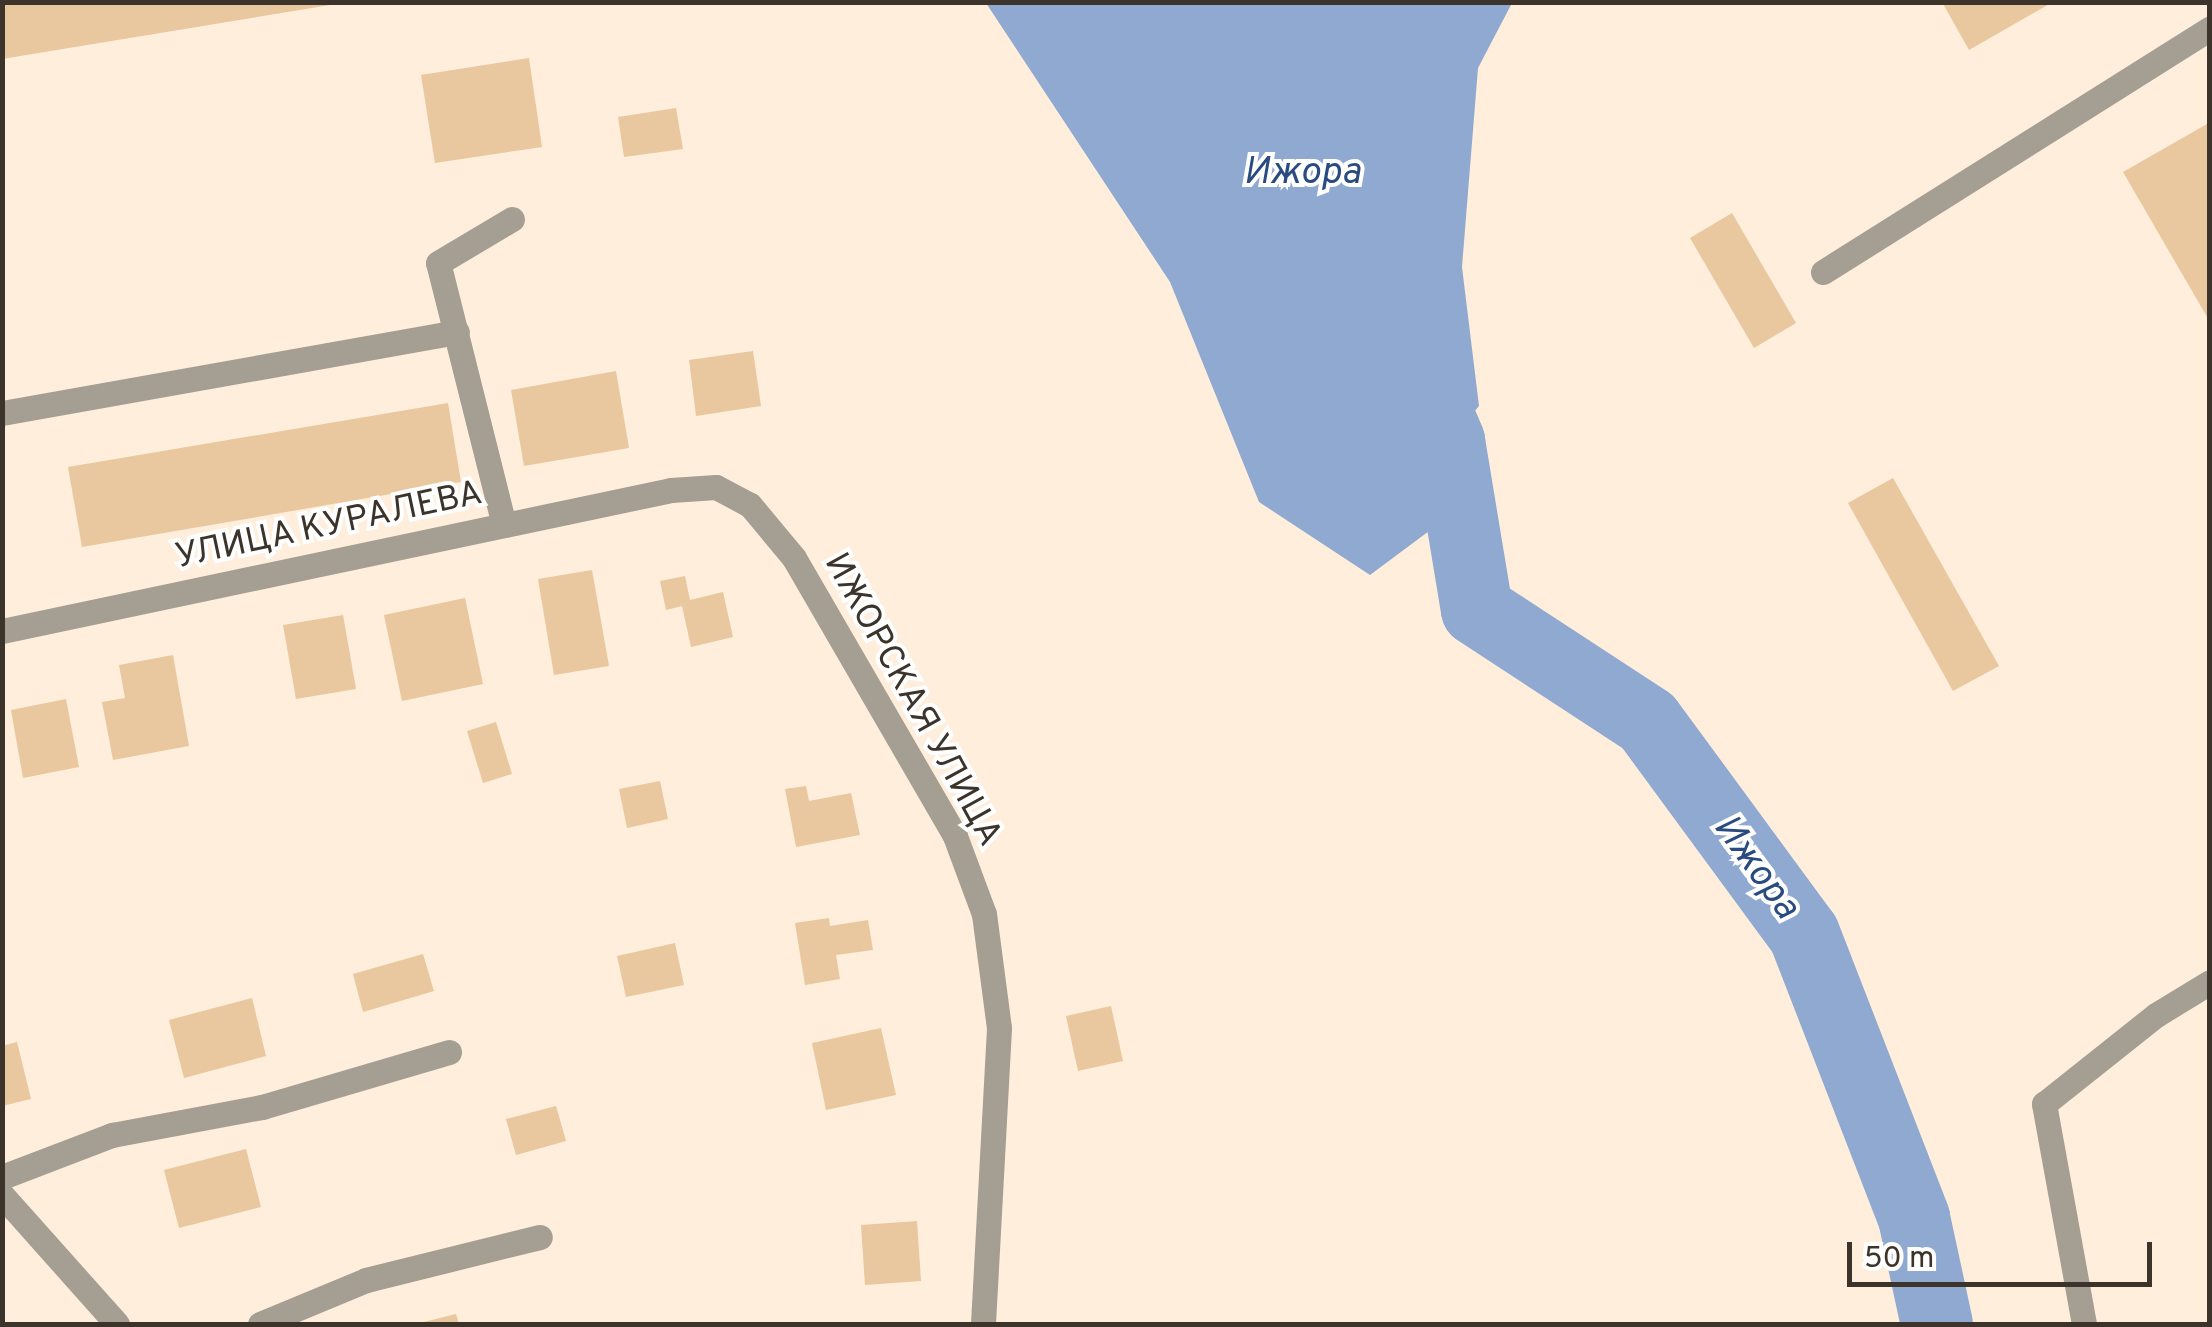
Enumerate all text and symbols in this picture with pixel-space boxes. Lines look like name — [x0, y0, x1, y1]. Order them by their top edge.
water label: Ижора — [1243, 151, 1361, 197]
street label: УЛИЦА КУРАЛЕВА — [171, 473, 487, 579]
street label: ИЖОРСКАЯ УЛИЦА — [814, 546, 1010, 854]
water label: Ижора — [1702, 807, 1808, 929]
scale bar — [1852, 1222, 2157, 1284]
text: 50 m — [1864, 1241, 1934, 1278]

